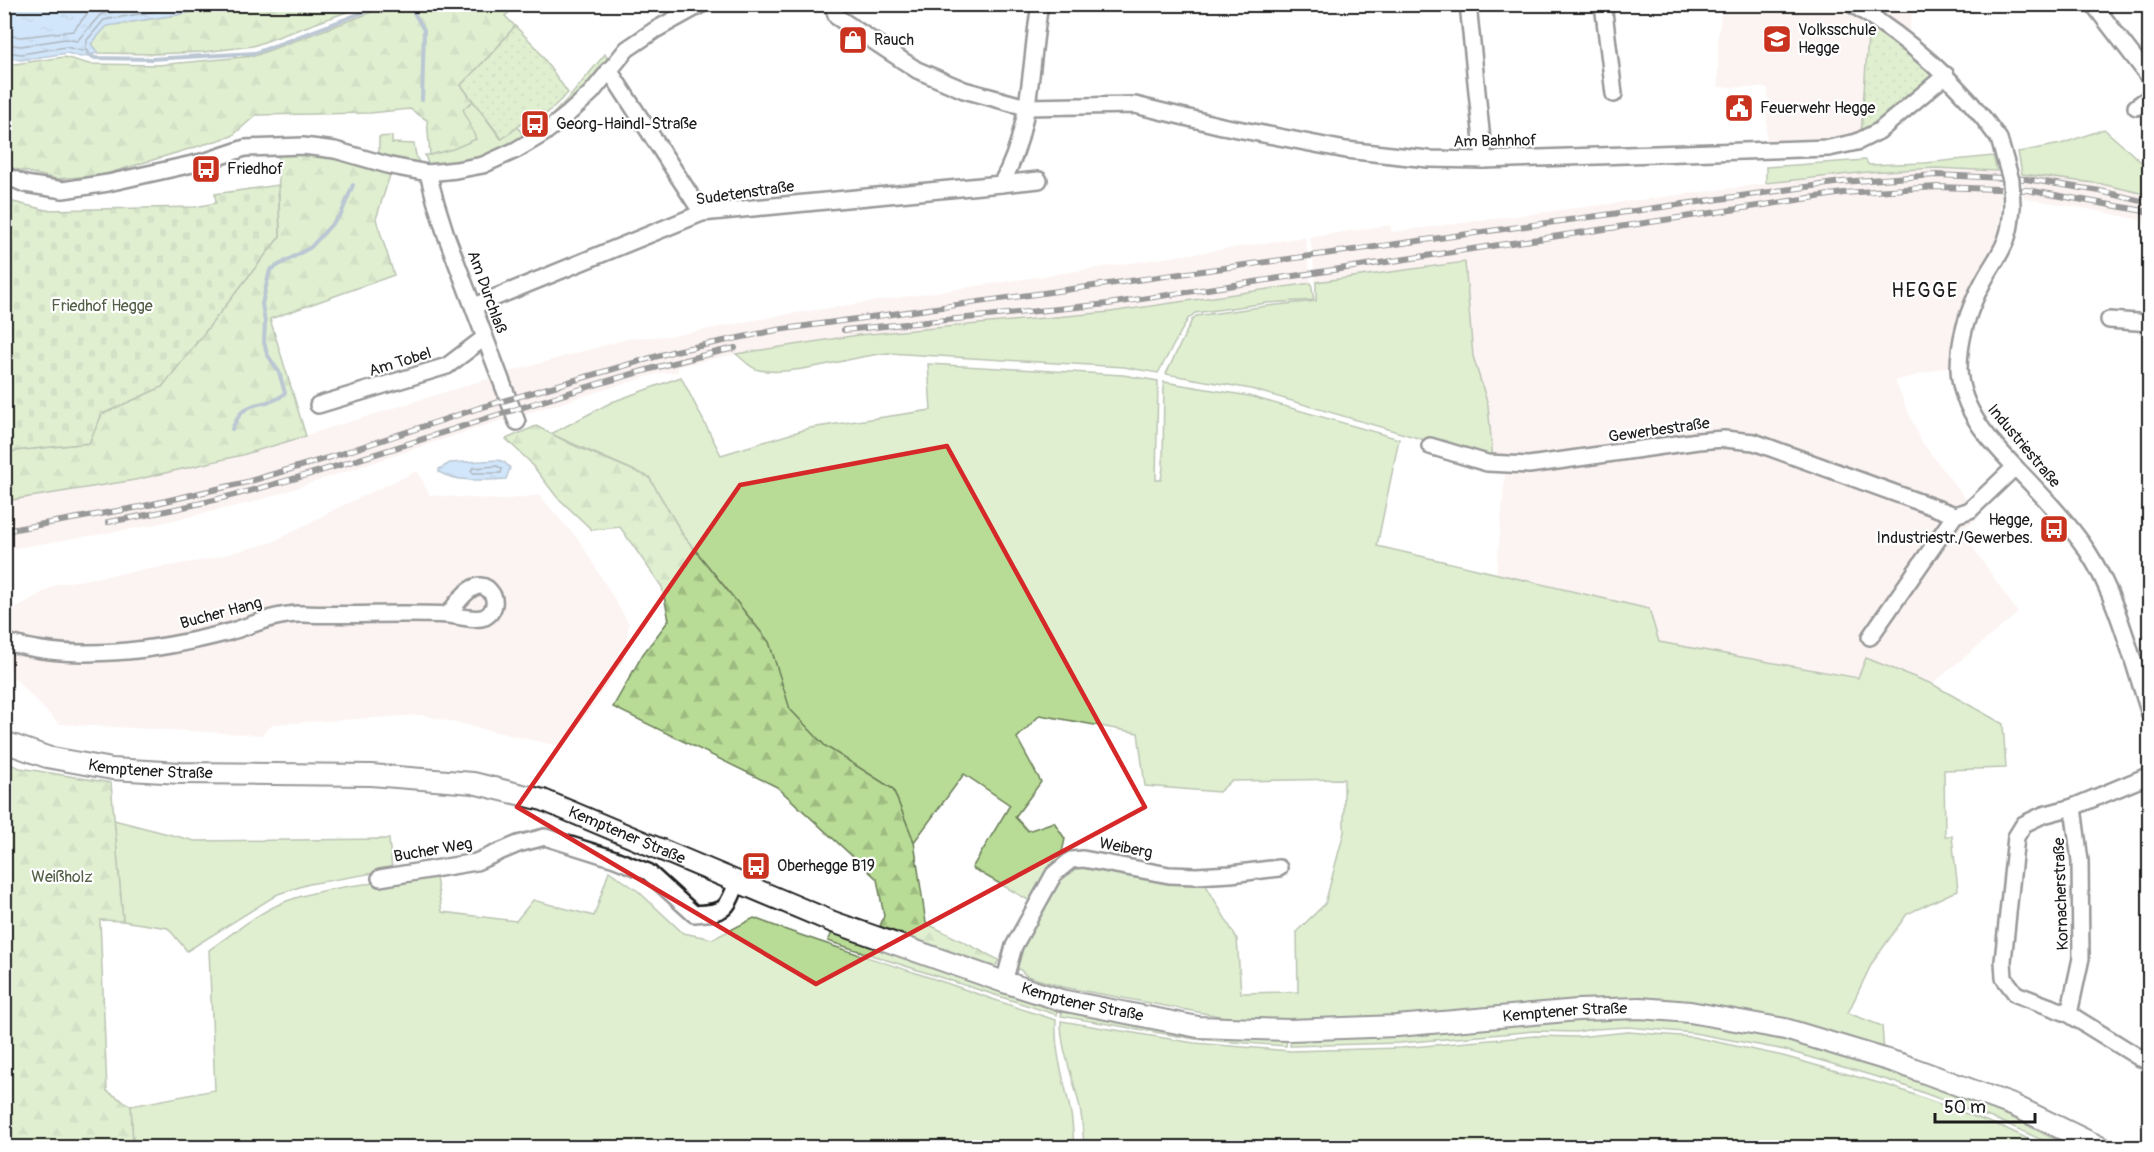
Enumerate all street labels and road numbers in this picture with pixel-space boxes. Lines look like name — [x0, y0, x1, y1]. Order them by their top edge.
street label: Am Bahnhof — [1453, 130, 1537, 152]
street label: Sudetenstraße — [694, 176, 796, 210]
street label: Am Durchlaß — [463, 248, 511, 336]
street label: Am Tobel — [366, 343, 434, 381]
street label: Industriestraße — [1983, 400, 2065, 492]
street label: Gewerbestraße — [1607, 413, 1711, 447]
street label: Bucher Hang — [178, 592, 264, 634]
street label: Kemptener Straße — [86, 755, 213, 783]
street label: Kemptener Straße — [565, 802, 688, 869]
street label: Bucher Weg — [392, 833, 474, 867]
street label: Weiberg — [1098, 833, 1154, 863]
street label: Kornacherstraße — [2049, 837, 2073, 951]
street label: Kemptener Straße — [1019, 978, 1145, 1026]
street label: Kemptener Straße — [1502, 998, 1628, 1027]

